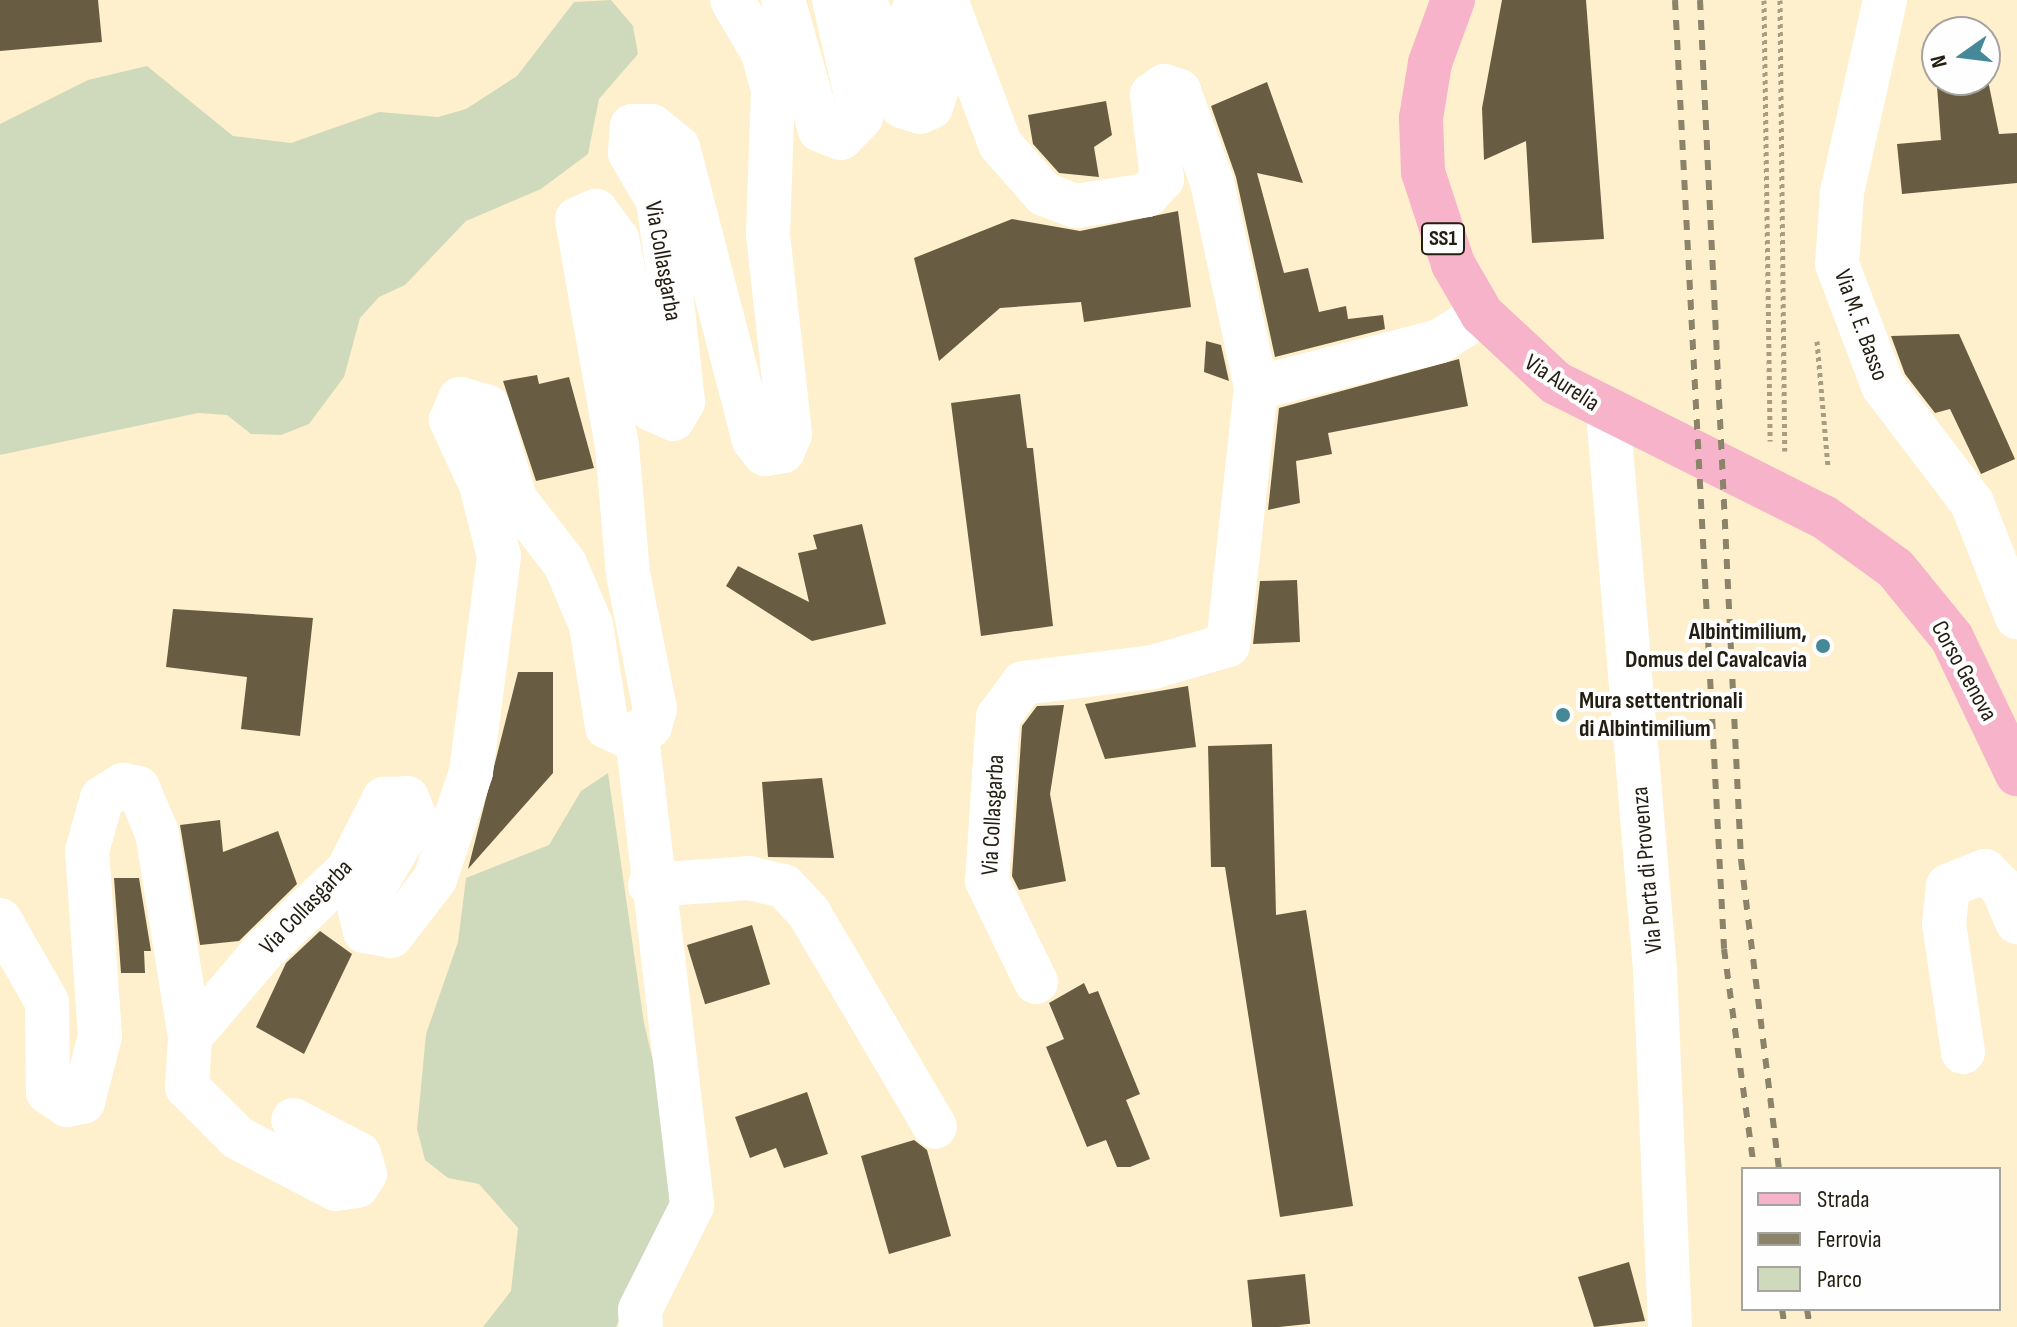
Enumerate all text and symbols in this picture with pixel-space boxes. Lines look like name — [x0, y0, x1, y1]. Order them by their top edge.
north arrow — [1921, 16, 2001, 96]
text: N — [1925, 52, 1954, 70]
street label: Via Collasgarba — [638, 199, 688, 323]
road number: SS1 — [1419, 221, 1467, 257]
street label: Via M. E. Basso — [1828, 266, 1894, 384]
street label: Via Aurelia — [1519, 348, 1605, 418]
street label: Corso Genova — [1925, 616, 2003, 726]
place label: Albintimilium, Domus del Cavalcavia — [1625, 618, 1807, 674]
marker: Albintimilium, Domus del Cavalcavia — [1814, 637, 1832, 655]
place label: Mura settentrionali di Albintimilium — [1579, 687, 1743, 743]
marker: Mura settentrionali di Albintimilium — [1554, 706, 1572, 724]
street label: Via Collasgarba — [975, 754, 1011, 876]
street label: Via Porta di Provenza — [1625, 785, 1669, 955]
street label: Via Collasgarba — [254, 854, 358, 960]
legend — [1741, 1167, 2001, 1311]
text: Strada — [1817, 1185, 1870, 1214]
text: Ferrovia — [1817, 1225, 1882, 1254]
text: Parco — [1817, 1265, 1862, 1294]

